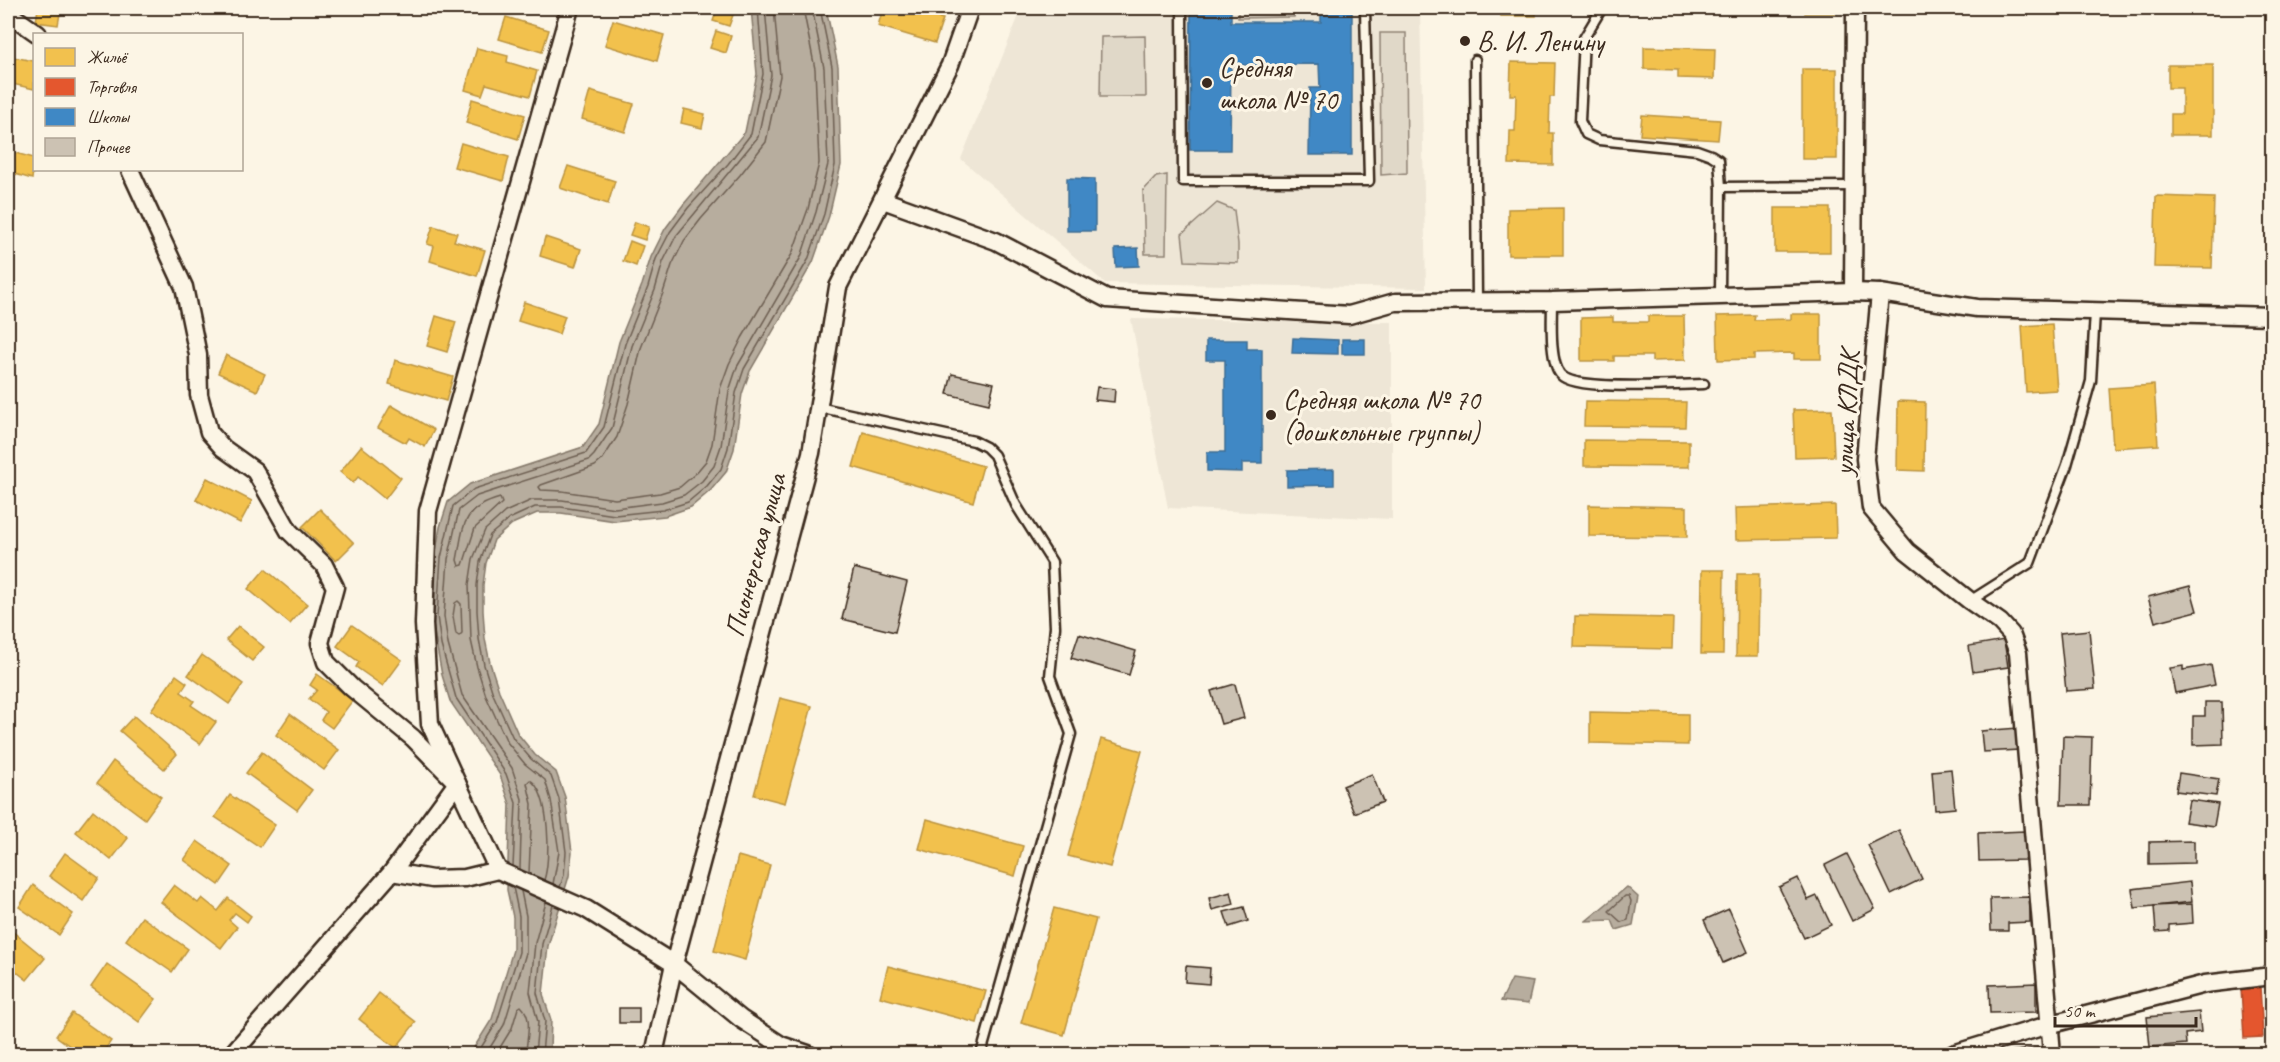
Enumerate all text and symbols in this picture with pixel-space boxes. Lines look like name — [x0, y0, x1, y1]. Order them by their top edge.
place label: В. И. Ленину — [1477, 24, 1606, 59]
legend — [33, 33, 243, 171]
marker: В. И. Ленину — [1458, 34, 1472, 48]
text: Жильё — [87, 46, 129, 68]
place label: Средняя школа № 70 — [1219, 50, 1340, 117]
text: Торговля — [87, 76, 138, 98]
marker: Средняя школа № 70 — [1200, 76, 1214, 90]
text: Школы — [87, 106, 131, 128]
text: Прочее — [87, 136, 130, 158]
street label: улица КЛДК — [1825, 344, 1867, 478]
place label: Средняя школа № 70 (дошкольные группы) — [1283, 382, 1482, 449]
marker: Средняя школа № 70 (дошкольные группы) — [1264, 408, 1278, 422]
street label: Пионерская улица — [716, 468, 794, 640]
scale bar — [2055, 990, 2196, 1028]
text: 50 m — [2064, 1000, 2097, 1022]

